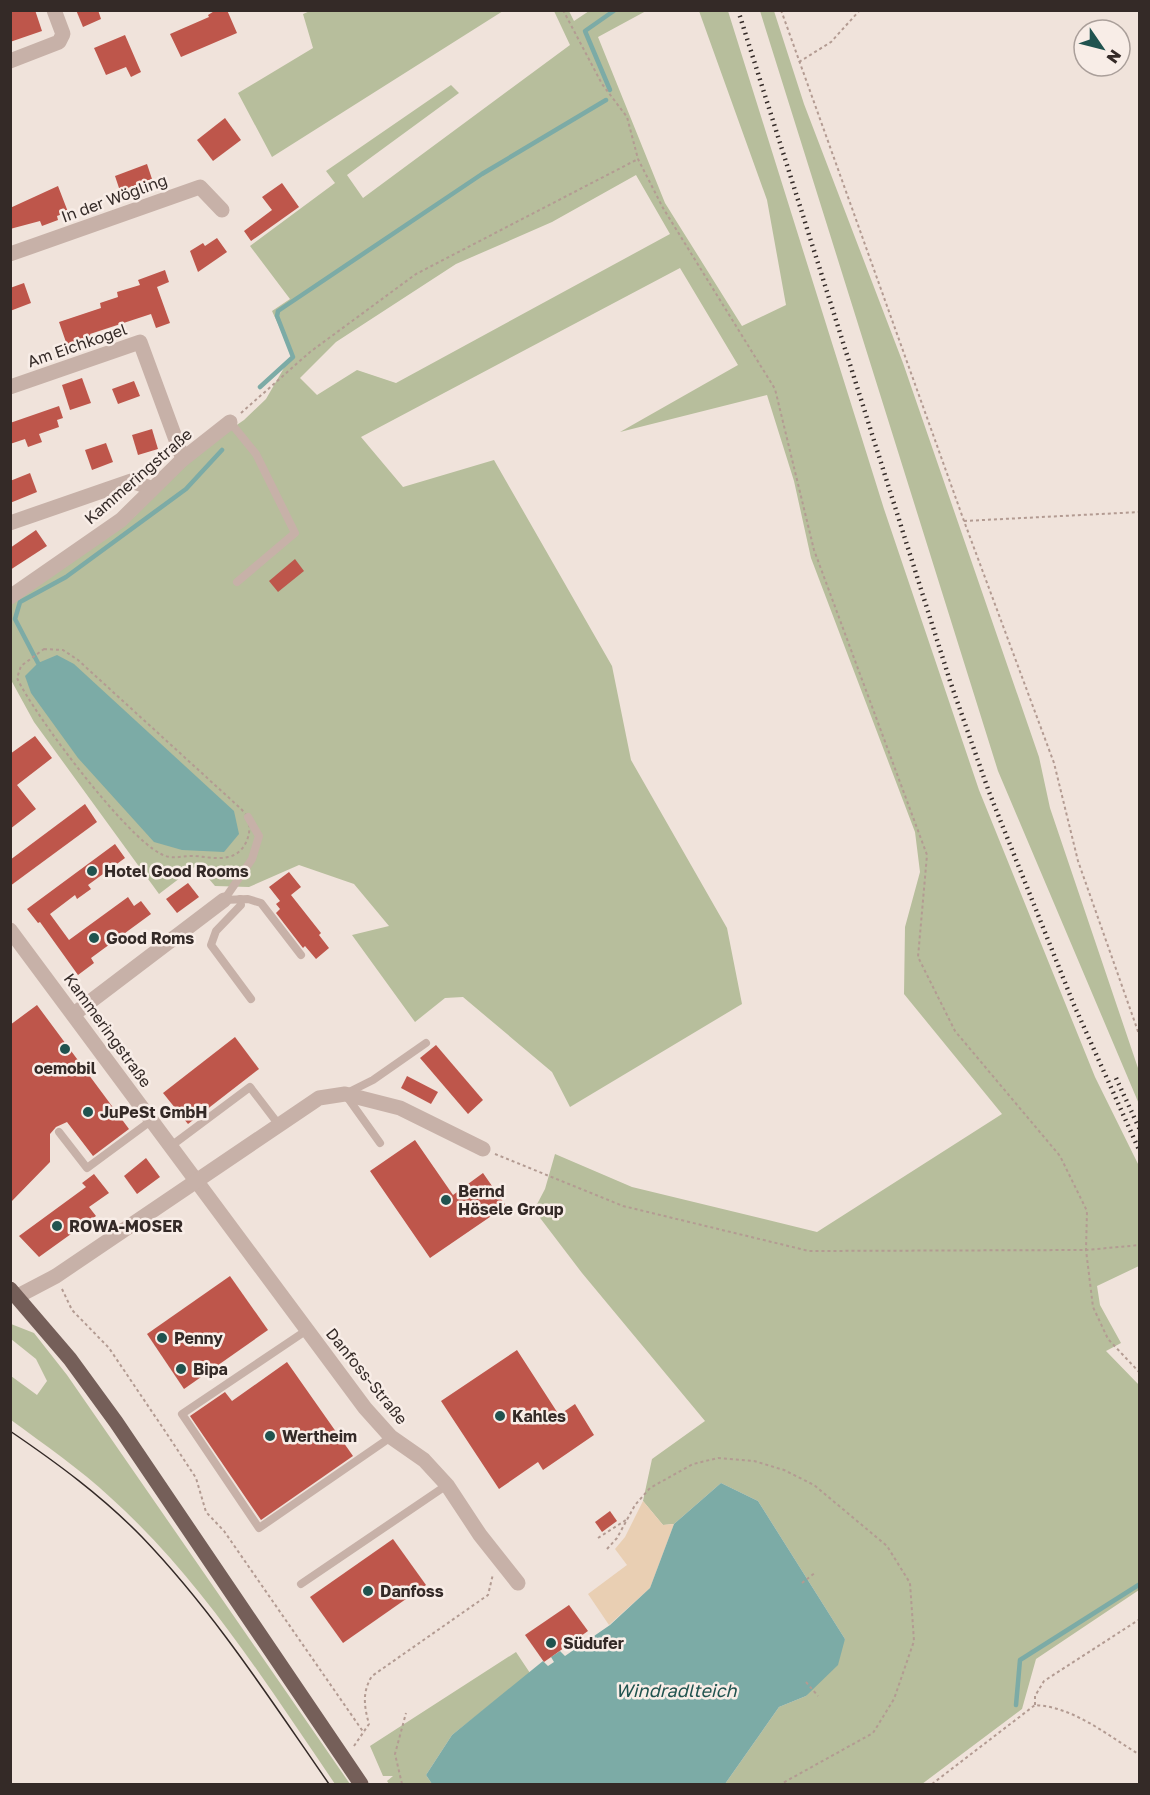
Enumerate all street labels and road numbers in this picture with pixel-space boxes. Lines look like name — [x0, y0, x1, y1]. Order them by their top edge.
street label: In der Wögling — [58, 170, 170, 226]
street label: Am Eichkogel — [25, 319, 129, 371]
street label: Kammeringstraße — [80, 424, 196, 528]
street label: Kammeringstraße — [60, 969, 156, 1091]
street label: Danfoss-Straße — [322, 1324, 412, 1428]

